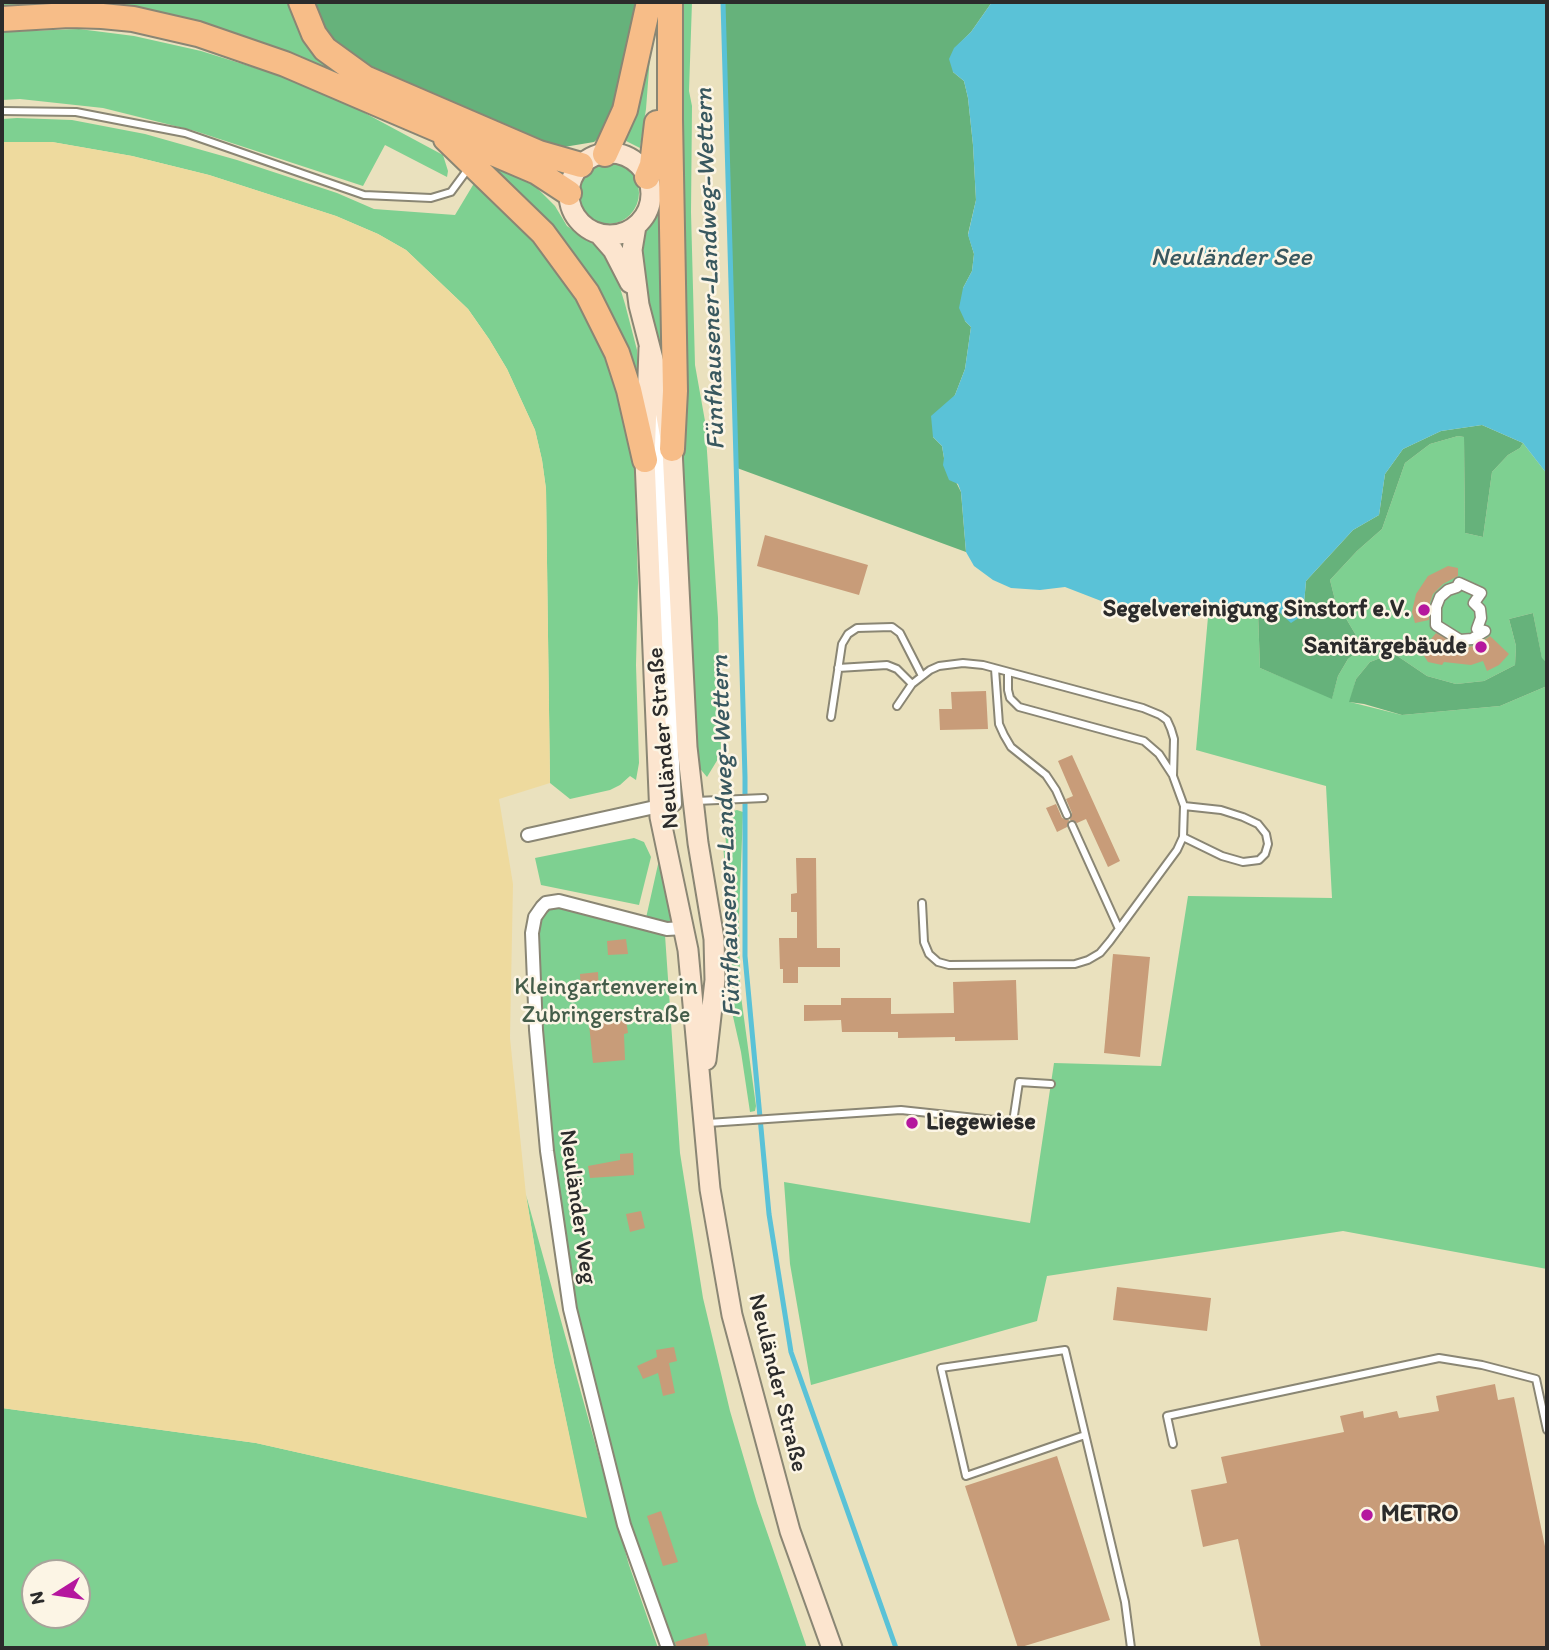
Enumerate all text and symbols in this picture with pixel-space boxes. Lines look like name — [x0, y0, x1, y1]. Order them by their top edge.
water label: Fünfhausener-Landweg-Wettern — [689, 87, 733, 451]
water label: Neuländer See — [1150, 242, 1312, 274]
place label: Segelvereinigung Sinstorf e.V. — [1103, 596, 1410, 624]
marker: Segelvereinigung Sinstorf e.V. — [1416, 602, 1432, 618]
place label: Sanitärgebäude — [1304, 633, 1467, 661]
marker: Sanitärgebäude — [1473, 639, 1489, 655]
street label: Neuländer Straße — [642, 646, 686, 830]
water label: Fünfhausener-Landweg-Wettern — [705, 654, 749, 1018]
park label: Kleingartenverein Zubringerstraße — [514, 974, 698, 1030]
place label: Liegewiese — [926, 1109, 1036, 1137]
marker: Liegewiese — [904, 1115, 920, 1131]
street label: Neuländer Weg — [552, 1128, 602, 1286]
street label: Neuländer Straße — [741, 1291, 813, 1475]
place label: METRO — [1381, 1501, 1459, 1529]
marker: METRO — [1359, 1507, 1375, 1523]
north arrow — [21, 1559, 91, 1629]
text: N — [24, 1589, 50, 1607]

